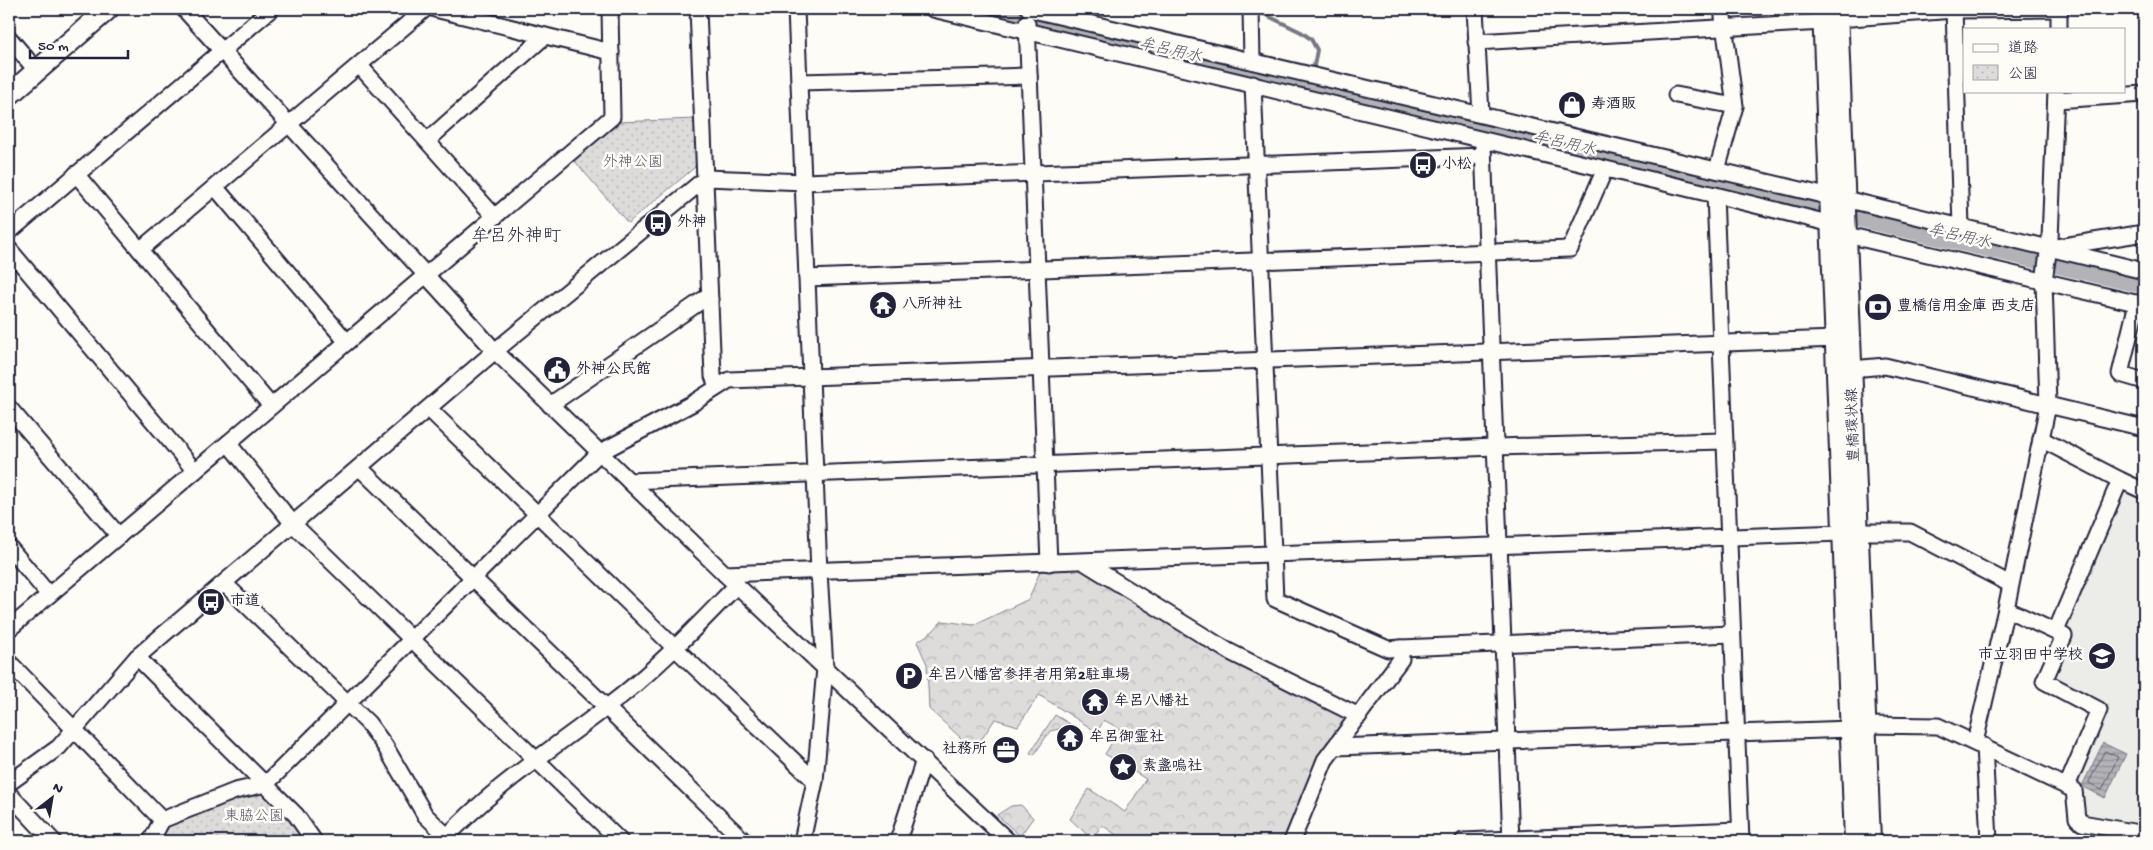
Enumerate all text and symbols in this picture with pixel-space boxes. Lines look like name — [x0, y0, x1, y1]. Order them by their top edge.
scale bar — [30, 28, 128, 60]
legend — [1963, 28, 2126, 92]
water label: 牟呂用水 — [1137, 34, 1204, 68]
text: 50 m — [38, 38, 69, 56]
text: 道路 — [2008, 40, 2038, 58]
text: 公園 — [2008, 66, 2038, 84]
shop icon: 寿酒販 — [1557, 90, 1587, 120]
place label: 寿酒販 — [1591, 95, 1636, 114]
water label: 牟呂用水 — [1531, 127, 1598, 161]
bus stop icon: 小松 — [1408, 150, 1438, 180]
park label: 外神公園 — [603, 153, 663, 172]
place label: 小松 — [1442, 155, 1472, 174]
bus stop icon: 外神 — [643, 208, 673, 238]
place label: 外神 — [677, 213, 707, 232]
water label: 牟呂用水 — [1926, 220, 1993, 254]
district label: 牟呂外神町 — [471, 226, 561, 248]
temple icon: 八所神社 — [868, 290, 898, 320]
bank icon: 豊橋信用金庫 西支店 — [1863, 292, 1893, 322]
place label: 八所神社 — [902, 295, 962, 314]
place label: 豊橋信用金庫 西支店 — [1897, 297, 2036, 316]
public building icon: 外神公民館 — [542, 355, 572, 385]
place label: 外神公民館 — [576, 360, 651, 379]
street label: 豊橋環状線 — [1843, 387, 1864, 463]
bus stop icon: 市道 — [196, 587, 226, 617]
place label: 市道 — [230, 592, 260, 611]
school or university icon: 市立羽田中学校 — [2087, 641, 2117, 671]
place label: 市立羽田中学校 — [1978, 646, 2083, 665]
parking icon: 牟呂八幡宮参拝者用第2駐車場 — [894, 661, 924, 691]
place label: 牟呂八幡宮参拝者用第2駐車場 — [928, 666, 1130, 685]
temple icon: 牟呂八幡社 — [1080, 687, 1110, 717]
place label: 牟呂八幡社 — [1114, 692, 1189, 711]
temple icon: 牟呂御霊社 — [1055, 723, 1085, 753]
place label: 牟呂御霊社 — [1089, 728, 1164, 747]
office icon: 社務所 — [991, 735, 1021, 765]
place label: 社務所 — [942, 740, 987, 759]
place icon: 素盞嗚社 — [1108, 752, 1138, 782]
place label: 素盞嗚社 — [1142, 757, 1202, 776]
north arrow — [28, 772, 78, 822]
text: N — [49, 779, 66, 799]
park label: 東脇公園 — [224, 807, 284, 826]

